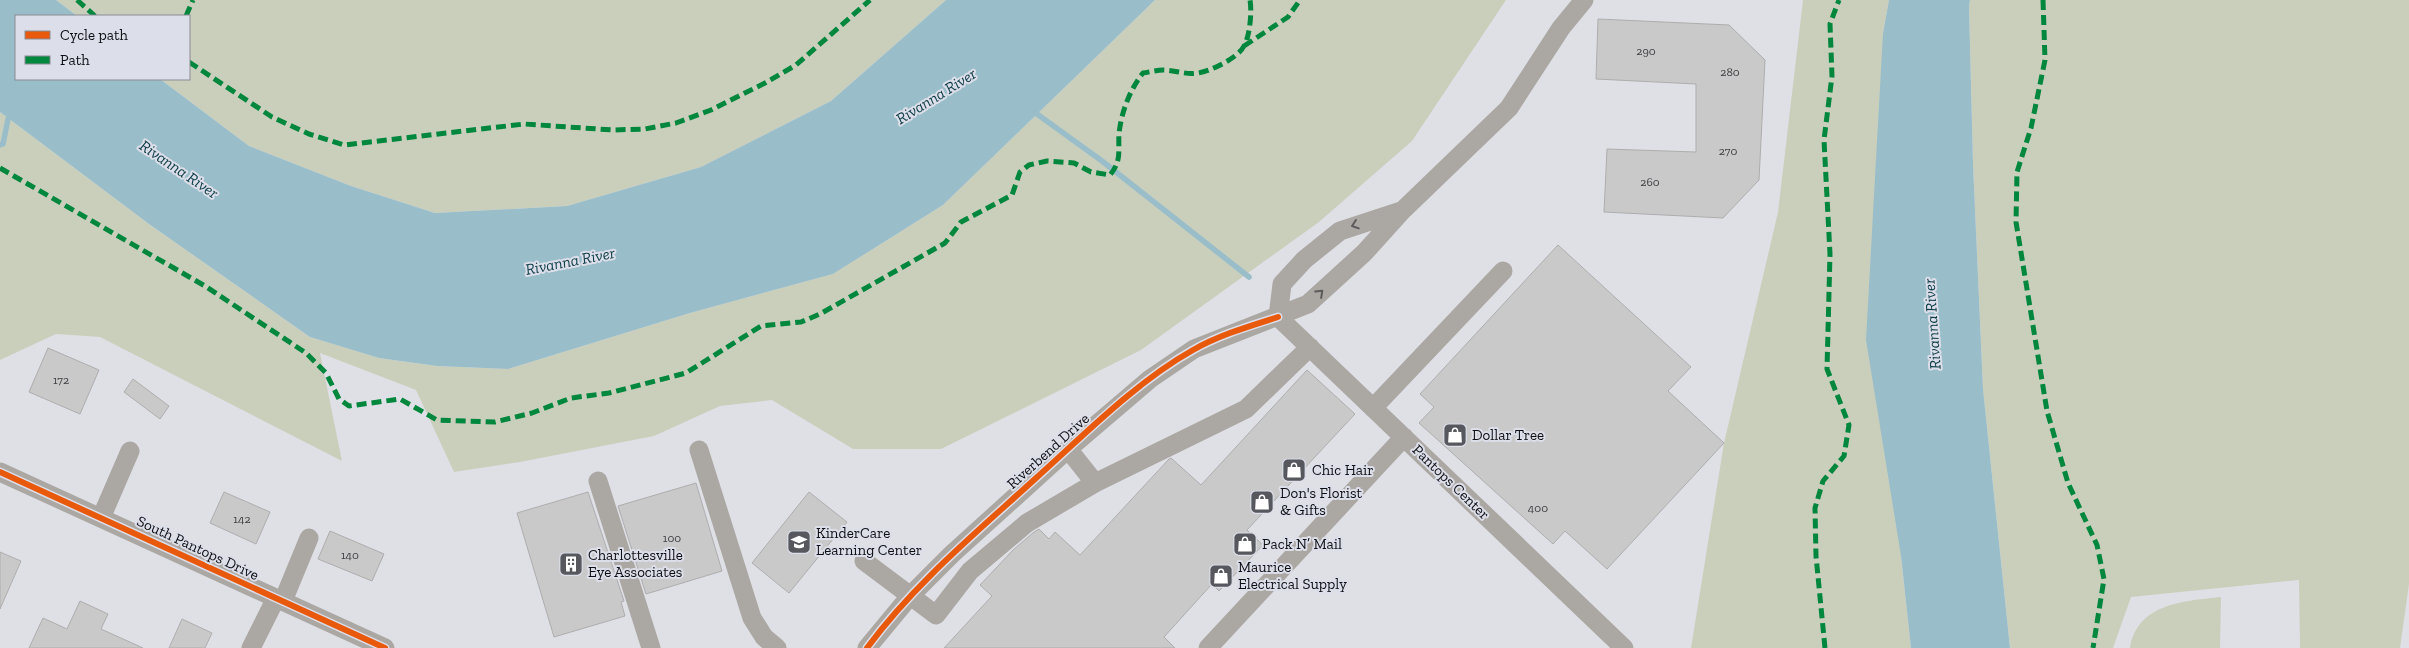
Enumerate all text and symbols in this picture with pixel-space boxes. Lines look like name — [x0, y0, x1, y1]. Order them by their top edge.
legend — [15, 15, 190, 80]
text: Cycle path — [60, 26, 129, 44]
house number: 290 — [1636, 44, 1656, 58]
text: Path — [60, 51, 90, 69]
water label: Rivanna River — [892, 64, 980, 128]
house number: 280 — [1720, 65, 1740, 79]
water label: Rivanna River — [136, 136, 222, 203]
house number: 270 — [1719, 144, 1737, 158]
house number: 260 — [1640, 175, 1660, 189]
one-way arrow — [1351, 219, 1360, 229]
water label: Rivanna River — [524, 243, 617, 279]
water label: Rivanna River — [1919, 277, 1945, 370]
one-way arrow — [1315, 290, 1324, 299]
house number: 172 — [53, 373, 69, 387]
street label: Riverbend Drive — [1003, 409, 1093, 493]
shop icon: Dollar Tree — [1442, 422, 1468, 448]
place label: Dollar Tree — [1472, 426, 1544, 444]
street label: Pantops Center — [1409, 441, 1493, 523]
shop icon: Chic Hair — [1281, 457, 1307, 483]
place label: Chic Hair — [1312, 461, 1374, 479]
place label: Don's Florist & Gifts — [1280, 484, 1363, 519]
shop icon: Don's Florist & Gifts — [1249, 489, 1275, 515]
house number: 400 — [1528, 501, 1548, 515]
street label: South Pantops Drive — [134, 512, 262, 584]
house number: 142 — [233, 512, 251, 526]
place label: KinderCare Learning Center — [816, 524, 922, 559]
school or university icon: KinderCare Learning Center — [786, 529, 812, 555]
house number: 100 — [663, 531, 681, 545]
shop icon: Pack N’ Mail — [1232, 531, 1258, 557]
place label: Pack N’ Mail — [1262, 535, 1342, 553]
place label: Charlottesville Eye Associates — [588, 546, 683, 581]
house number: 140 — [341, 548, 359, 562]
building icon: Charlottesville Eye Associates — [558, 551, 584, 577]
place label: Maurice Electrical Supply — [1238, 558, 1347, 593]
shop icon: Maurice Electrical Supply — [1208, 563, 1234, 589]

